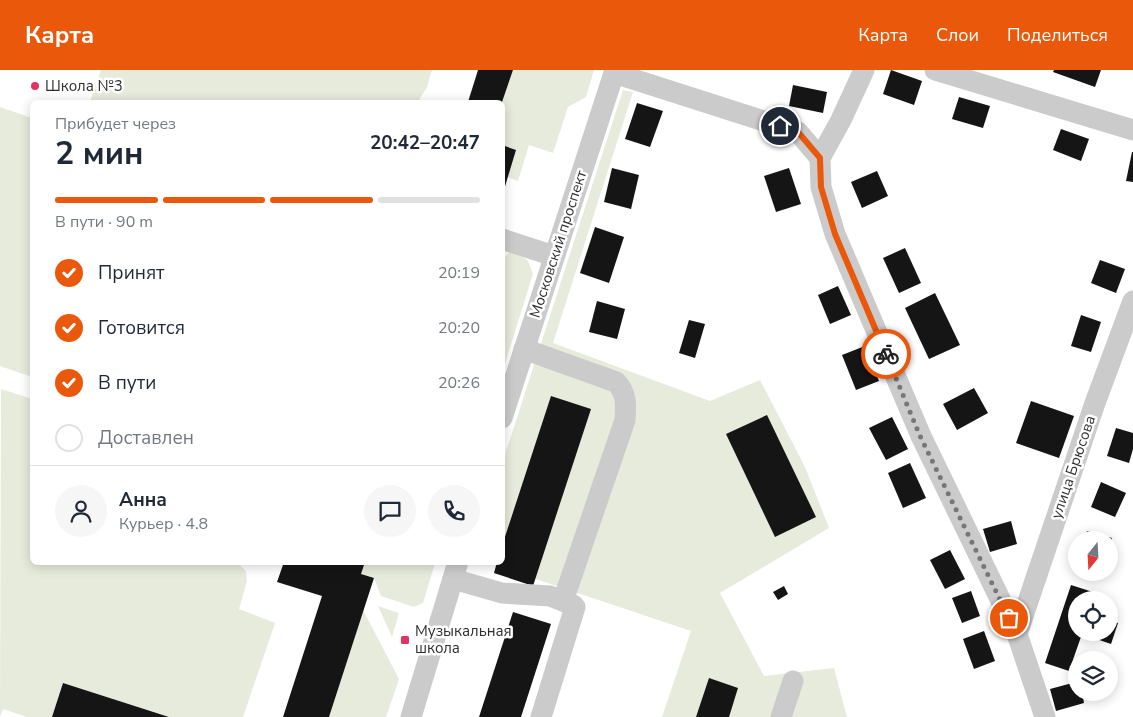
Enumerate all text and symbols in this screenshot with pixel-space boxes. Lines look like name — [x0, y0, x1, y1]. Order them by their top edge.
text: Карта — [25, 19, 94, 51]
text: Карта — [858, 23, 908, 47]
text: Слои — [936, 23, 979, 47]
text: Поделиться — [1007, 23, 1108, 47]
place label: Школа №3 — [45, 76, 123, 96]
marker: Школа №3 — [29, 80, 41, 92]
pin — [759, 105, 801, 147]
icon: home — [766, 112, 794, 140]
text: Прибудет через — [55, 113, 176, 135]
text: 20:42–20:47 — [370, 130, 480, 156]
text: 2 мин — [55, 132, 144, 175]
street label: Московский проспект — [525, 167, 591, 320]
text: В пути · 90 m — [55, 211, 153, 233]
icon: check — [55, 259, 83, 287]
text: Принят — [98, 260, 165, 286]
text: 20:19 — [438, 262, 480, 284]
icon: check — [55, 314, 83, 342]
text: Готовится — [98, 315, 185, 341]
text: 20:20 — [438, 317, 480, 339]
courier — [861, 329, 911, 379]
icon: bike — [872, 340, 900, 368]
icon: check — [55, 369, 83, 397]
text: В пути — [98, 370, 156, 396]
text: 20:26 — [438, 372, 480, 394]
street label: улица Брюсова — [1046, 413, 1100, 521]
text: Доставлен — [98, 425, 194, 451]
button: person — [55, 485, 107, 537]
button: chat — [364, 485, 416, 537]
button: phone — [428, 485, 480, 537]
text: Анна — [119, 487, 167, 513]
text: Курьер · 4.8 — [119, 513, 208, 535]
north arrow — [1068, 531, 1118, 581]
map controls — [1068, 531, 1118, 701]
button: locate — [1068, 591, 1118, 641]
pin — [988, 597, 1030, 639]
icon: bag — [995, 604, 1023, 632]
place label: Музыкальная школа — [415, 621, 512, 658]
marker: Музыкальная школа — [399, 634, 411, 646]
button: layers — [1068, 651, 1118, 701]

